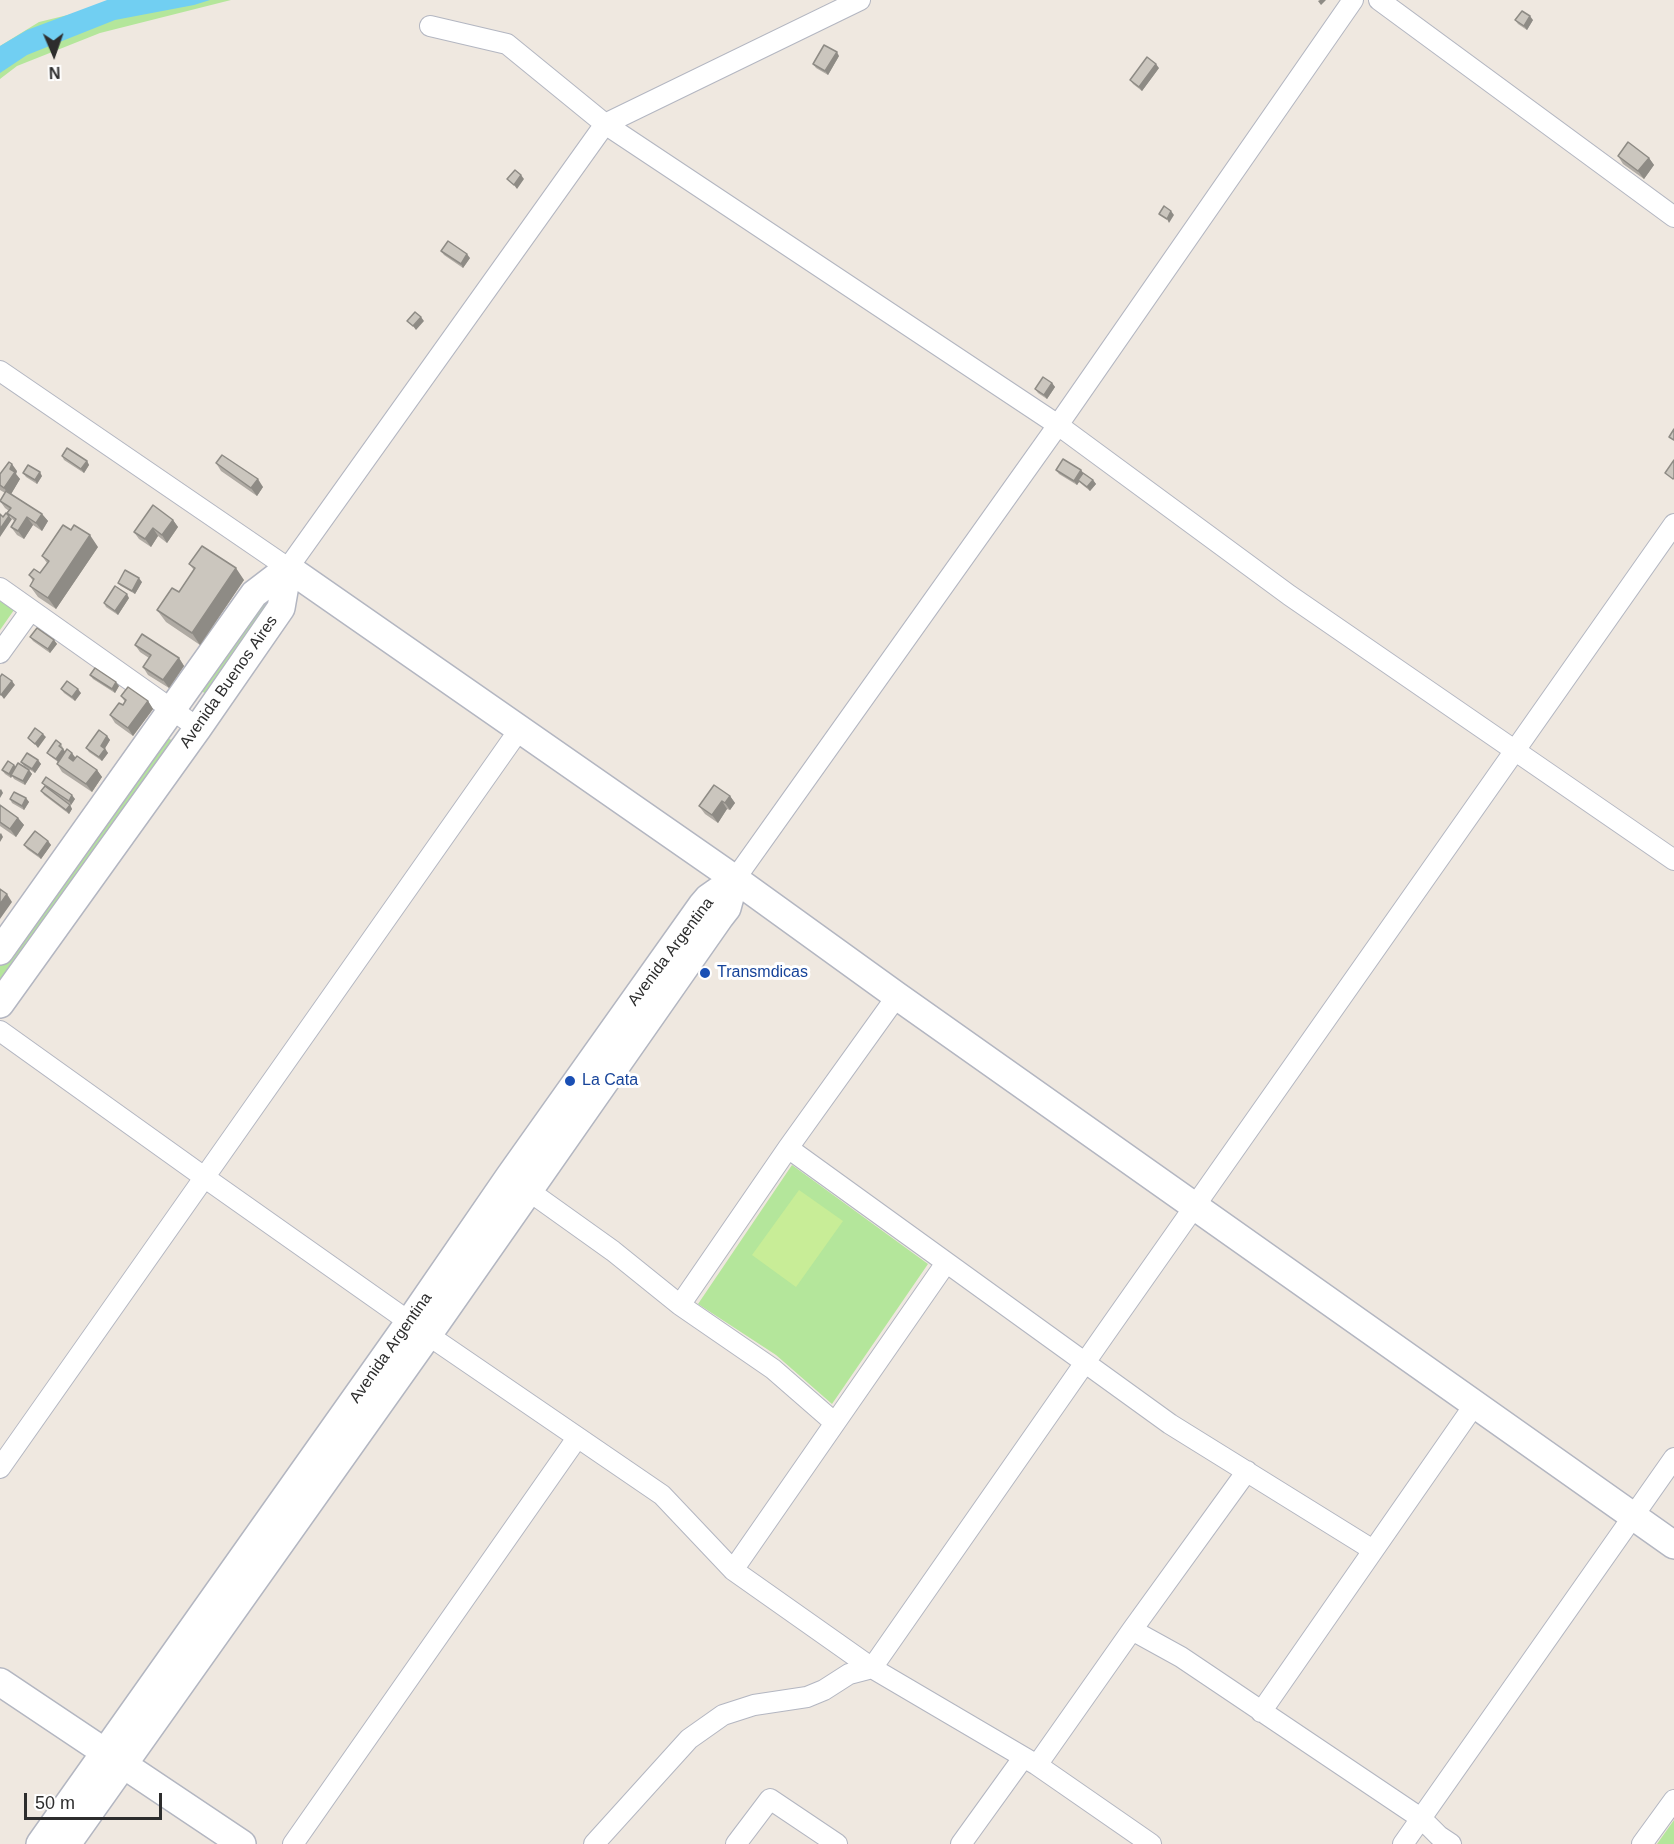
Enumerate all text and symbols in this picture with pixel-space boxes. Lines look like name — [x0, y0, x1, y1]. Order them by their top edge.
north arrow — [24, 24, 84, 84]
text: N — [49, 64, 61, 81]
street label: Avenida Buenos Aires — [176, 612, 282, 752]
street label: Avenida Argentina — [624, 894, 718, 1010]
place label: Transmdicas — [717, 963, 808, 983]
marker: Transmdicas — [698, 966, 712, 980]
place label: La Cata — [582, 1071, 638, 1091]
marker: La Cata — [563, 1074, 577, 1088]
street label: Avenida Argentina — [346, 1289, 436, 1407]
scale bar — [27, 1781, 165, 1819]
text: 50 m — [35, 1793, 75, 1813]

